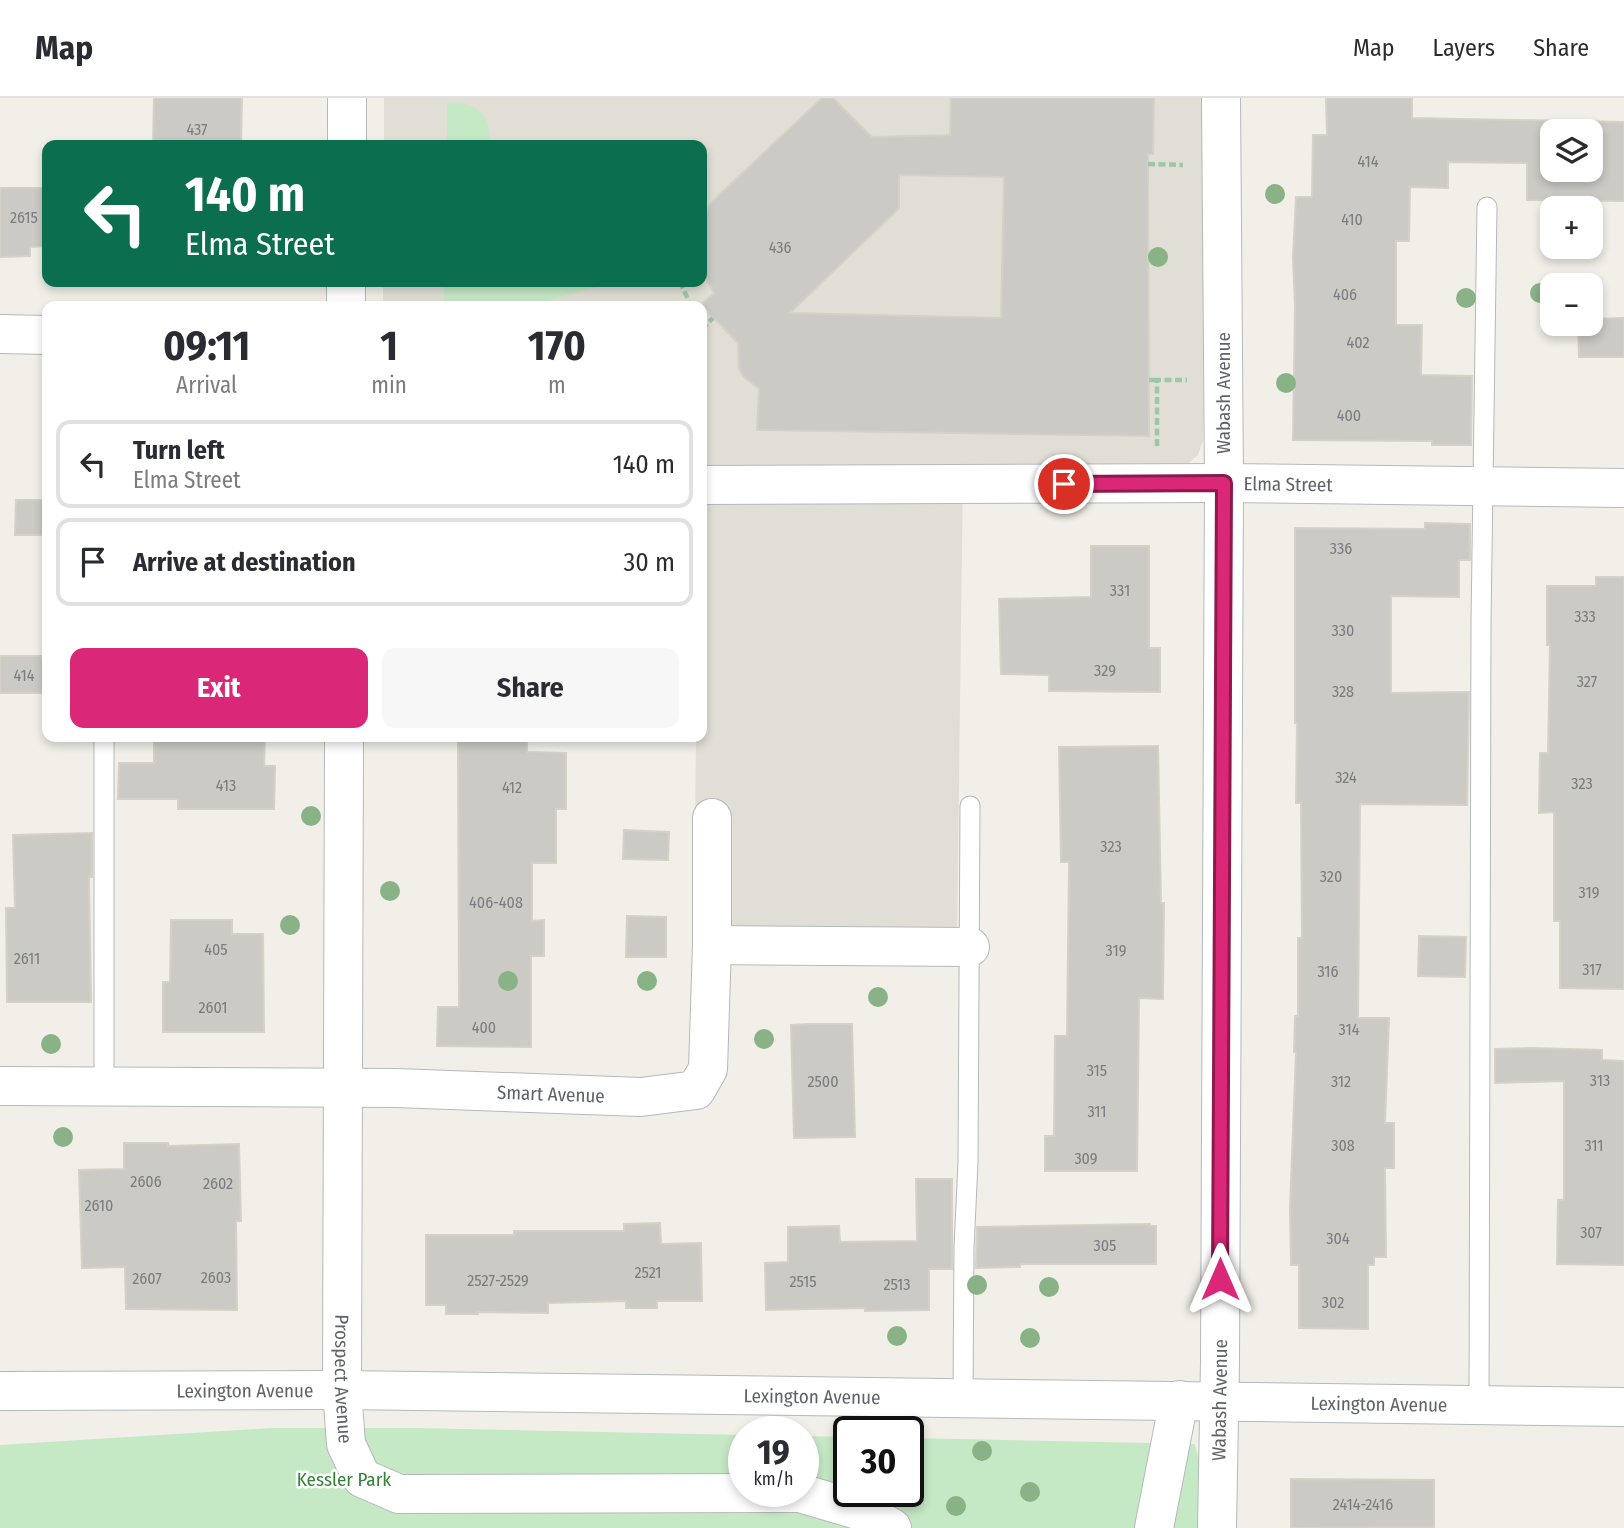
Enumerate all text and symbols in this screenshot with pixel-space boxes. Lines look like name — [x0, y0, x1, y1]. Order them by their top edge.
text: Map — [35, 28, 93, 68]
text: Map — [1353, 34, 1395, 62]
text: Layers — [1433, 34, 1495, 62]
text: Share — [1533, 34, 1589, 62]
map controls — [1540, 119, 1603, 336]
button: layers — [1540, 119, 1603, 182]
house number: 437 — [186, 120, 208, 139]
house number: 414 — [1358, 152, 1379, 171]
text: 140 m — [185, 165, 305, 224]
icon: left — [70, 168, 161, 259]
button: + — [1540, 196, 1603, 259]
house number: 2615 — [10, 208, 38, 227]
house number: 410 — [1341, 210, 1363, 229]
text: Elma Street — [185, 225, 335, 263]
house number: 436 — [769, 238, 791, 257]
button: − — [1540, 273, 1603, 336]
house number: 406 — [1333, 285, 1357, 304]
text: 09:11 — [163, 321, 250, 371]
text: 1 — [380, 321, 398, 371]
text: 170 — [528, 321, 586, 371]
street label: Wabash Avenue — [1212, 332, 1235, 454]
house number: 402 — [1347, 333, 1369, 352]
text: Arrival — [176, 371, 237, 399]
text: min — [371, 371, 407, 399]
text: m — [548, 371, 566, 399]
house number: 400 — [1337, 406, 1361, 425]
text: Turn left — [133, 435, 225, 466]
icon: left — [74, 445, 112, 483]
text: 140 m — [613, 449, 675, 480]
pin — [1034, 454, 1094, 514]
icon: arrive — [1045, 465, 1083, 503]
text: Elma Street — [133, 466, 241, 494]
street label: Elma Street — [1243, 472, 1333, 496]
house number: 336 — [1330, 539, 1352, 558]
icon: arrive — [74, 543, 112, 581]
text: Arrive at destination — [133, 547, 356, 578]
text: 30 m — [624, 547, 675, 578]
house number: 331 — [1110, 581, 1130, 600]
house number: 333 — [1574, 607, 1596, 626]
house number: 330 — [1332, 621, 1354, 640]
button: Exit — [70, 648, 368, 728]
button: Share — [382, 648, 679, 728]
house number: 329 — [1094, 661, 1116, 680]
house number: 414 — [14, 666, 35, 685]
house number: 327 — [1577, 672, 1598, 691]
house number: 328 — [1332, 682, 1354, 701]
house number: 324 — [1335, 768, 1357, 787]
house number: 323 — [1571, 774, 1593, 793]
house number: 413 — [216, 776, 236, 795]
house number: 412 — [502, 778, 522, 797]
house number: 323 — [1100, 837, 1122, 856]
house number: 320 — [1320, 867, 1342, 886]
house number: 319 — [1579, 883, 1600, 902]
house number: 406-408 — [469, 893, 523, 912]
house number: 405 — [204, 940, 228, 959]
house number: 319 — [1106, 941, 1127, 960]
house number: 2611 — [14, 949, 40, 968]
house number: 317 — [1582, 960, 1602, 979]
house number: 316 — [1317, 962, 1339, 981]
house number: 2601 — [198, 998, 228, 1017]
house number: 400 — [472, 1018, 496, 1037]
house number: 314 — [1339, 1020, 1360, 1039]
house number: 315 — [1087, 1061, 1107, 1080]
house number: 313 — [1590, 1071, 1610, 1090]
house number: 2500 — [807, 1072, 839, 1091]
house number: 312 — [1331, 1072, 1351, 1091]
street label: Smart Avenue — [497, 1080, 605, 1107]
house number: 311 — [1087, 1102, 1107, 1121]
house number: 308 — [1331, 1136, 1355, 1155]
house number: 311 — [1584, 1136, 1604, 1155]
house number: 309 — [1074, 1149, 1098, 1168]
house number: 2606 — [130, 1172, 162, 1191]
house number: 2602 — [203, 1174, 233, 1193]
house number: 2610 — [85, 1196, 113, 1215]
house number: 307 — [1580, 1223, 1602, 1242]
house number: 304 — [1326, 1229, 1350, 1248]
house number: 305 — [1094, 1236, 1116, 1255]
position arrow — [1183, 1242, 1257, 1316]
house number: 2521 — [634, 1263, 662, 1282]
house number: 2603 — [201, 1268, 231, 1287]
house number: 2607 — [132, 1269, 162, 1288]
house number: 2527-2529 — [467, 1271, 529, 1290]
house number: 2515 — [789, 1272, 817, 1291]
house number: 2513 — [883, 1275, 911, 1294]
house number: 302 — [1322, 1293, 1344, 1312]
street label: Prospect Avenue — [330, 1314, 357, 1444]
street label: Wabash Avenue — [1207, 1339, 1232, 1461]
street label: Lexington Avenue — [177, 1379, 313, 1402]
street label: Lexington Avenue — [743, 1384, 881, 1409]
street label: Lexington Avenue — [1310, 1391, 1447, 1416]
speed limit sign: 30 — [833, 1416, 924, 1507]
text: 19 — [757, 1431, 790, 1473]
park label: Kessler Park — [297, 1468, 391, 1491]
text: km/h — [753, 1468, 794, 1490]
house number: 2414-2416 — [1333, 1495, 1393, 1514]

